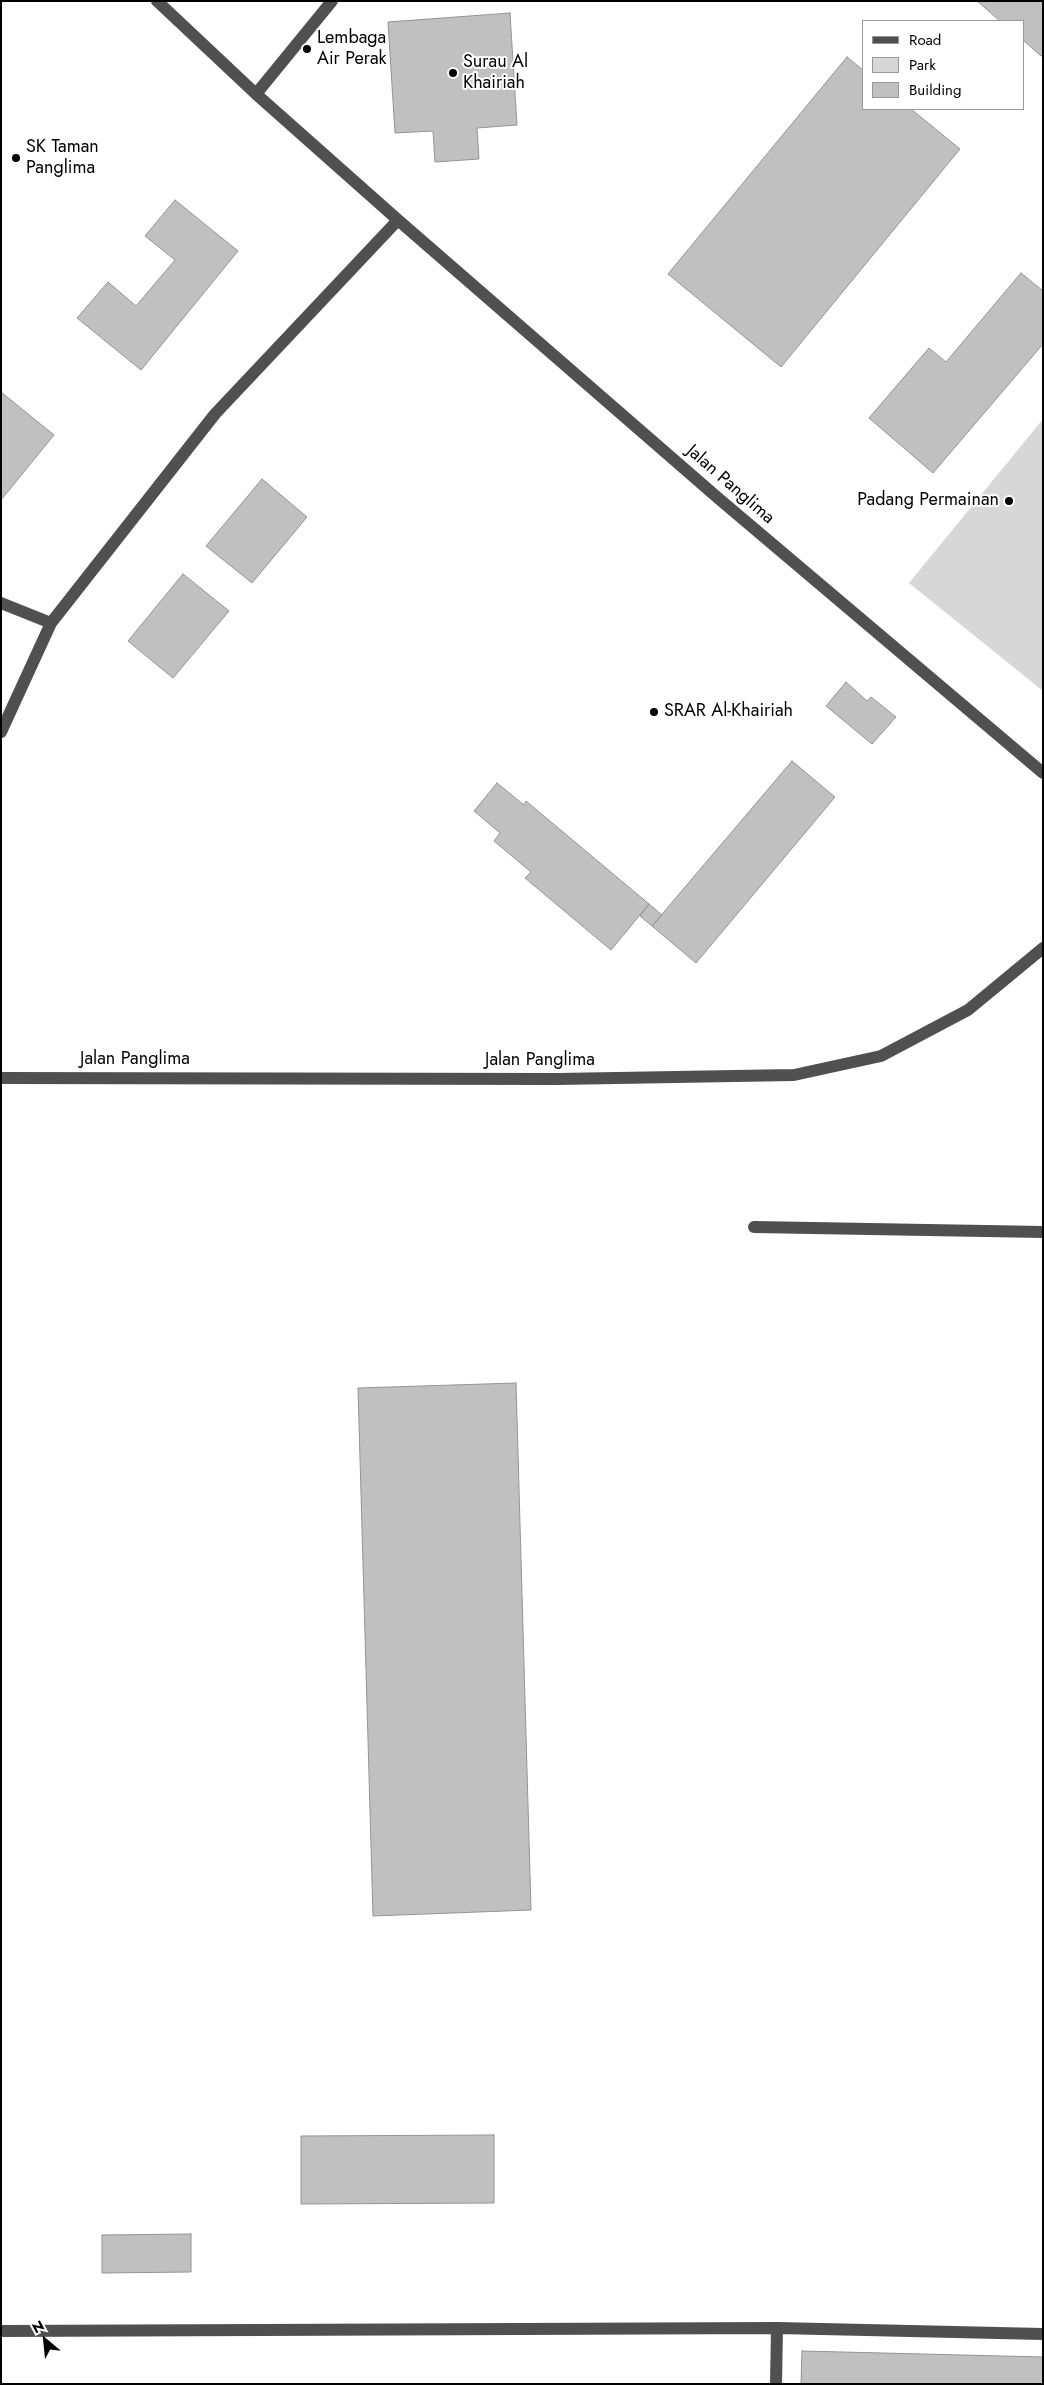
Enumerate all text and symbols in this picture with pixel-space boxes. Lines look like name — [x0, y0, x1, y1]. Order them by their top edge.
legend — [862, 20, 1024, 110]
place label: Lembaga Air Perak — [317, 28, 386, 70]
text: Road — [909, 29, 941, 51]
marker: Lembaga Air Perak — [301, 43, 313, 55]
place label: Surau Al Khairiah — [463, 52, 528, 94]
text: Park — [909, 54, 936, 76]
marker: Surau Al Khairiah — [447, 67, 459, 79]
text: Building — [909, 79, 961, 101]
place label: SK Taman Panglima — [26, 137, 99, 180]
marker: SK Taman Panglima — [10, 152, 22, 164]
street label: Jalan Panglima — [681, 441, 779, 529]
place label: Padang Permainan — [857, 490, 999, 512]
marker: Padang Permainan — [1003, 495, 1015, 507]
place label: SRAR Al-Khairiah — [664, 701, 793, 723]
marker: SRAR Al-Khairiah — [648, 706, 660, 718]
street label: Jalan Panglima — [80, 1049, 190, 1071]
street label: Jalan Panglima — [485, 1050, 595, 1072]
north arrow — [20, 2315, 70, 2365]
text: N — [28, 2315, 48, 2338]

